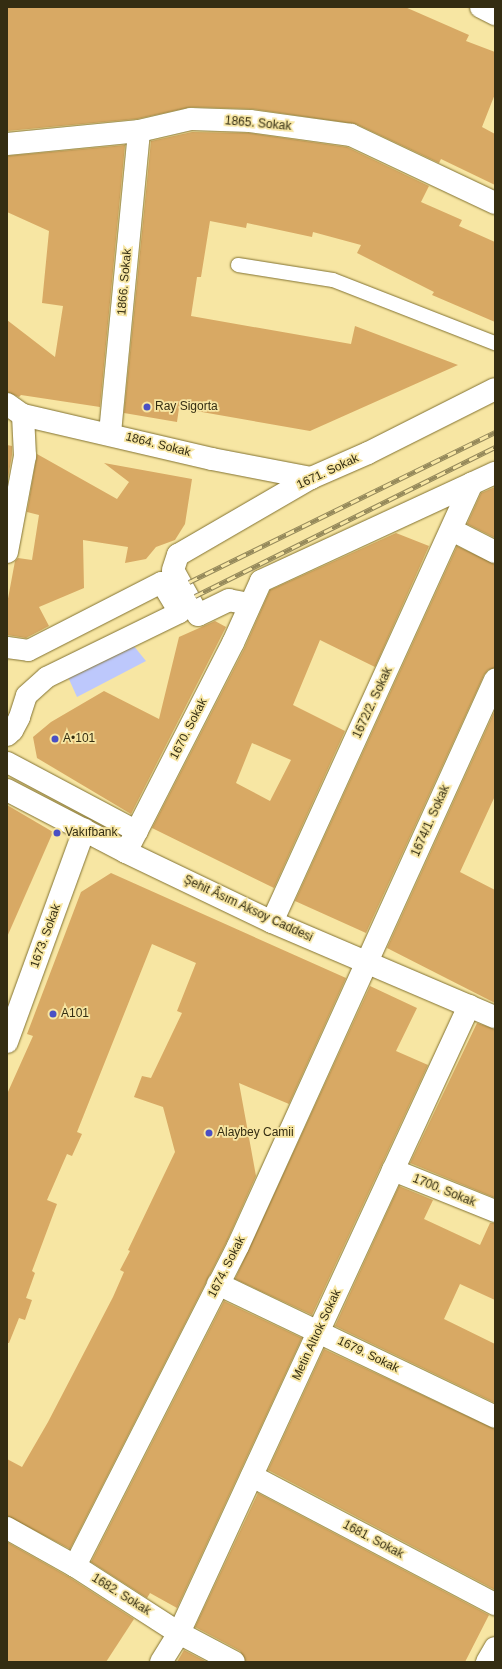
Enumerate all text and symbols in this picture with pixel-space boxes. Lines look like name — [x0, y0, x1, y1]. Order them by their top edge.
street label: 1865. Sokak — [224, 114, 292, 134]
street label: 1866. Sokak — [115, 248, 135, 316]
place label: Ray Sigorta — [155, 400, 218, 414]
marker: Ray Sigorta — [142, 402, 152, 412]
street label: 1864. Sokak — [124, 430, 192, 460]
street label: 1671. Sokak — [295, 451, 361, 493]
street label: 1672/2. Sokak — [350, 665, 396, 741]
street label: 1670. Sokak — [167, 696, 211, 762]
place label: A•101 — [63, 732, 95, 746]
marker: A•101 — [50, 734, 60, 744]
street label: 1674/1. Sokak — [409, 783, 453, 859]
place label: Vakıfbank — [65, 826, 117, 840]
marker: Vakıfbank — [52, 828, 62, 838]
street label: Şehit Âsım Aksoy Caddesi — [181, 873, 315, 945]
street label: 1673. Sokak — [28, 902, 64, 970]
place label: A101 — [61, 1007, 89, 1021]
marker: A101 — [48, 1009, 58, 1019]
place label: Alaybey Camii — [217, 1126, 294, 1140]
marker: Alaybey Camii — [204, 1128, 214, 1138]
street label: 1700. Sokak — [410, 1172, 478, 1210]
street label: 1674. Sokak — [205, 1234, 249, 1300]
street label: Metin Altıok Sokak — [289, 1287, 345, 1383]
street label: 1679. Sokak — [335, 1334, 401, 1376]
street label: 1681. Sokak — [340, 1518, 406, 1562]
street label: 1682. Sokak — [89, 1571, 153, 1619]

